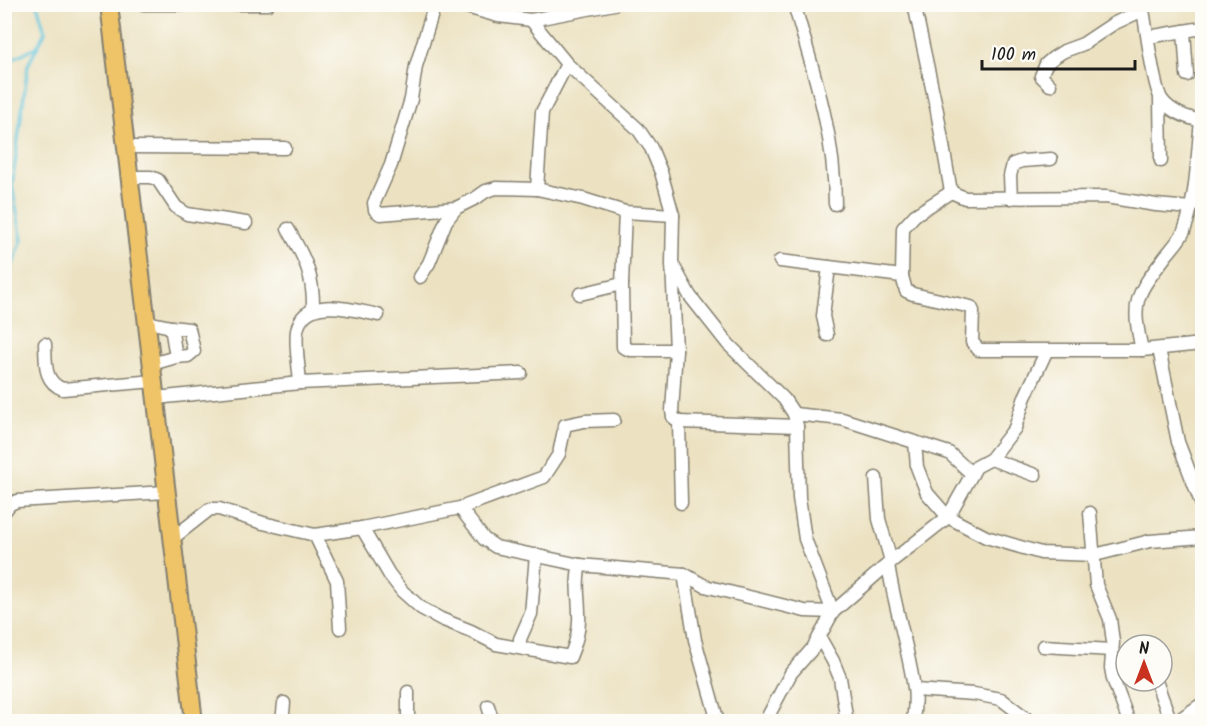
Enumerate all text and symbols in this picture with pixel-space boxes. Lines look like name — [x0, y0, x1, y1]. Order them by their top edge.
scale bar — [982, 33, 1135, 71]
text: 100 m — [991, 41, 1036, 70]
north arrow — [1114, 633, 1174, 693]
text: N — [1139, 637, 1149, 662]

